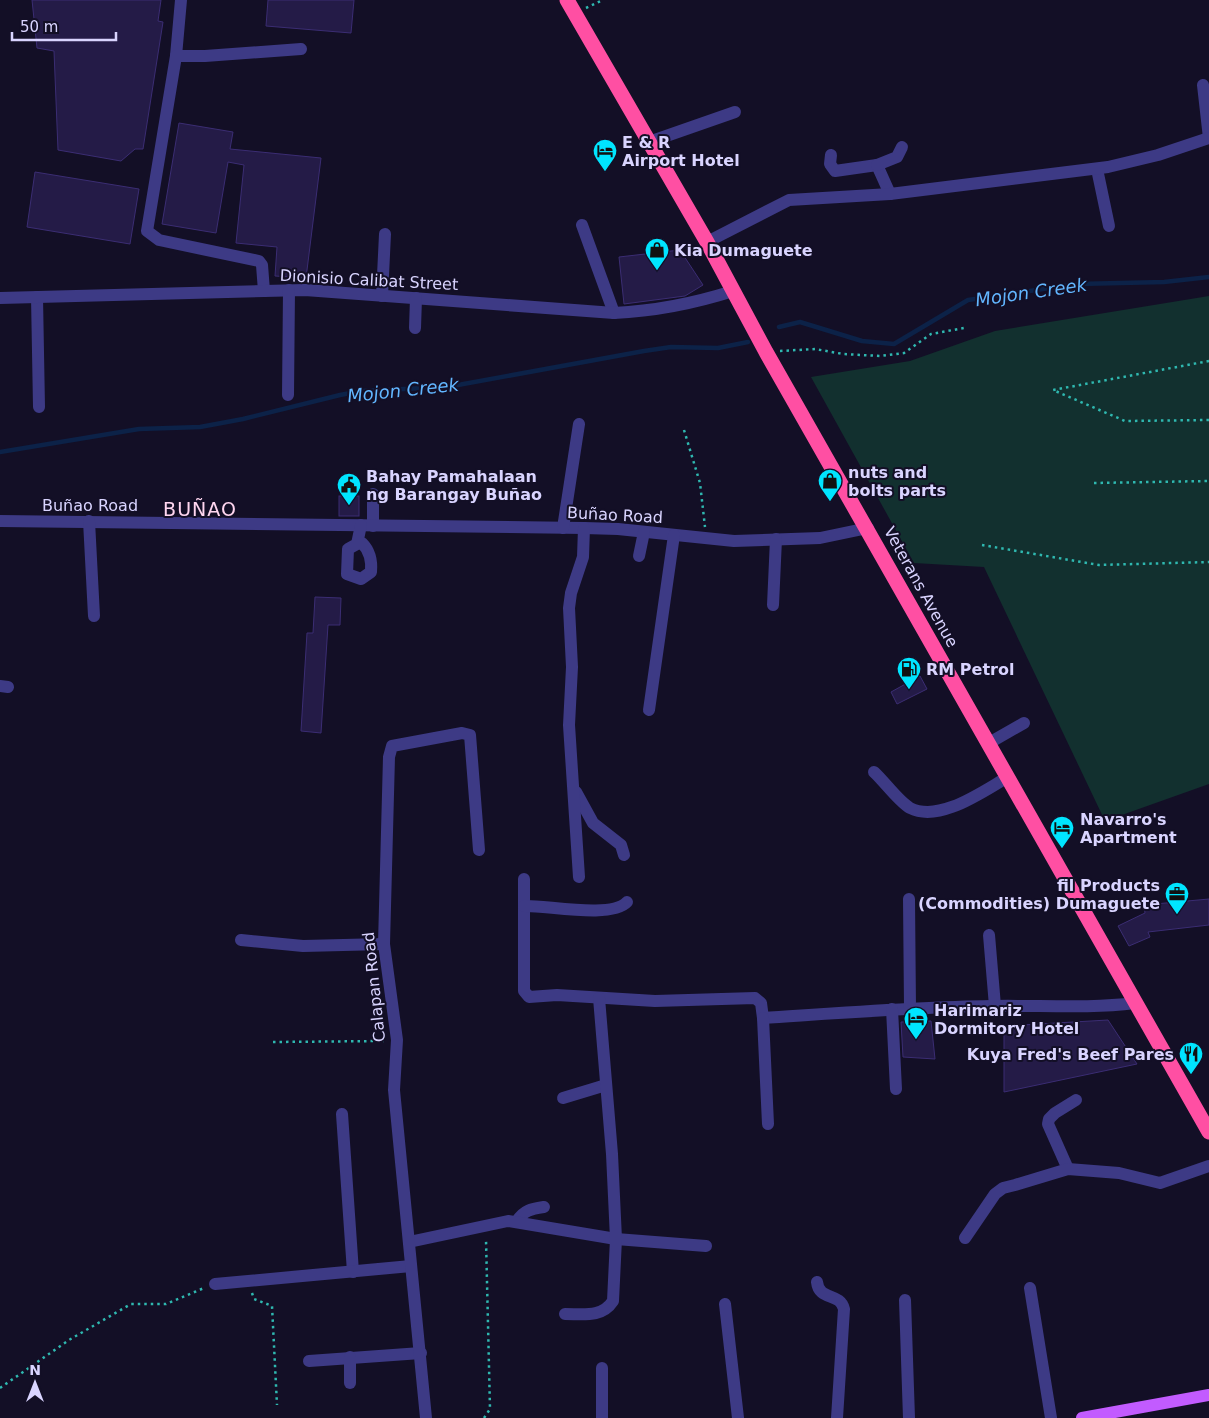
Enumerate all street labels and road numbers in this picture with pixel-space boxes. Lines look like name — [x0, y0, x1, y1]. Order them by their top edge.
street label: Dionisio Calibat Street — [279, 266, 459, 294]
street label: Buñao Road — [42, 496, 138, 515]
street label: Buñao Road — [567, 503, 663, 527]
street label: Veterans Avenue — [880, 523, 962, 651]
street label: Calapan Road — [359, 931, 389, 1043]

